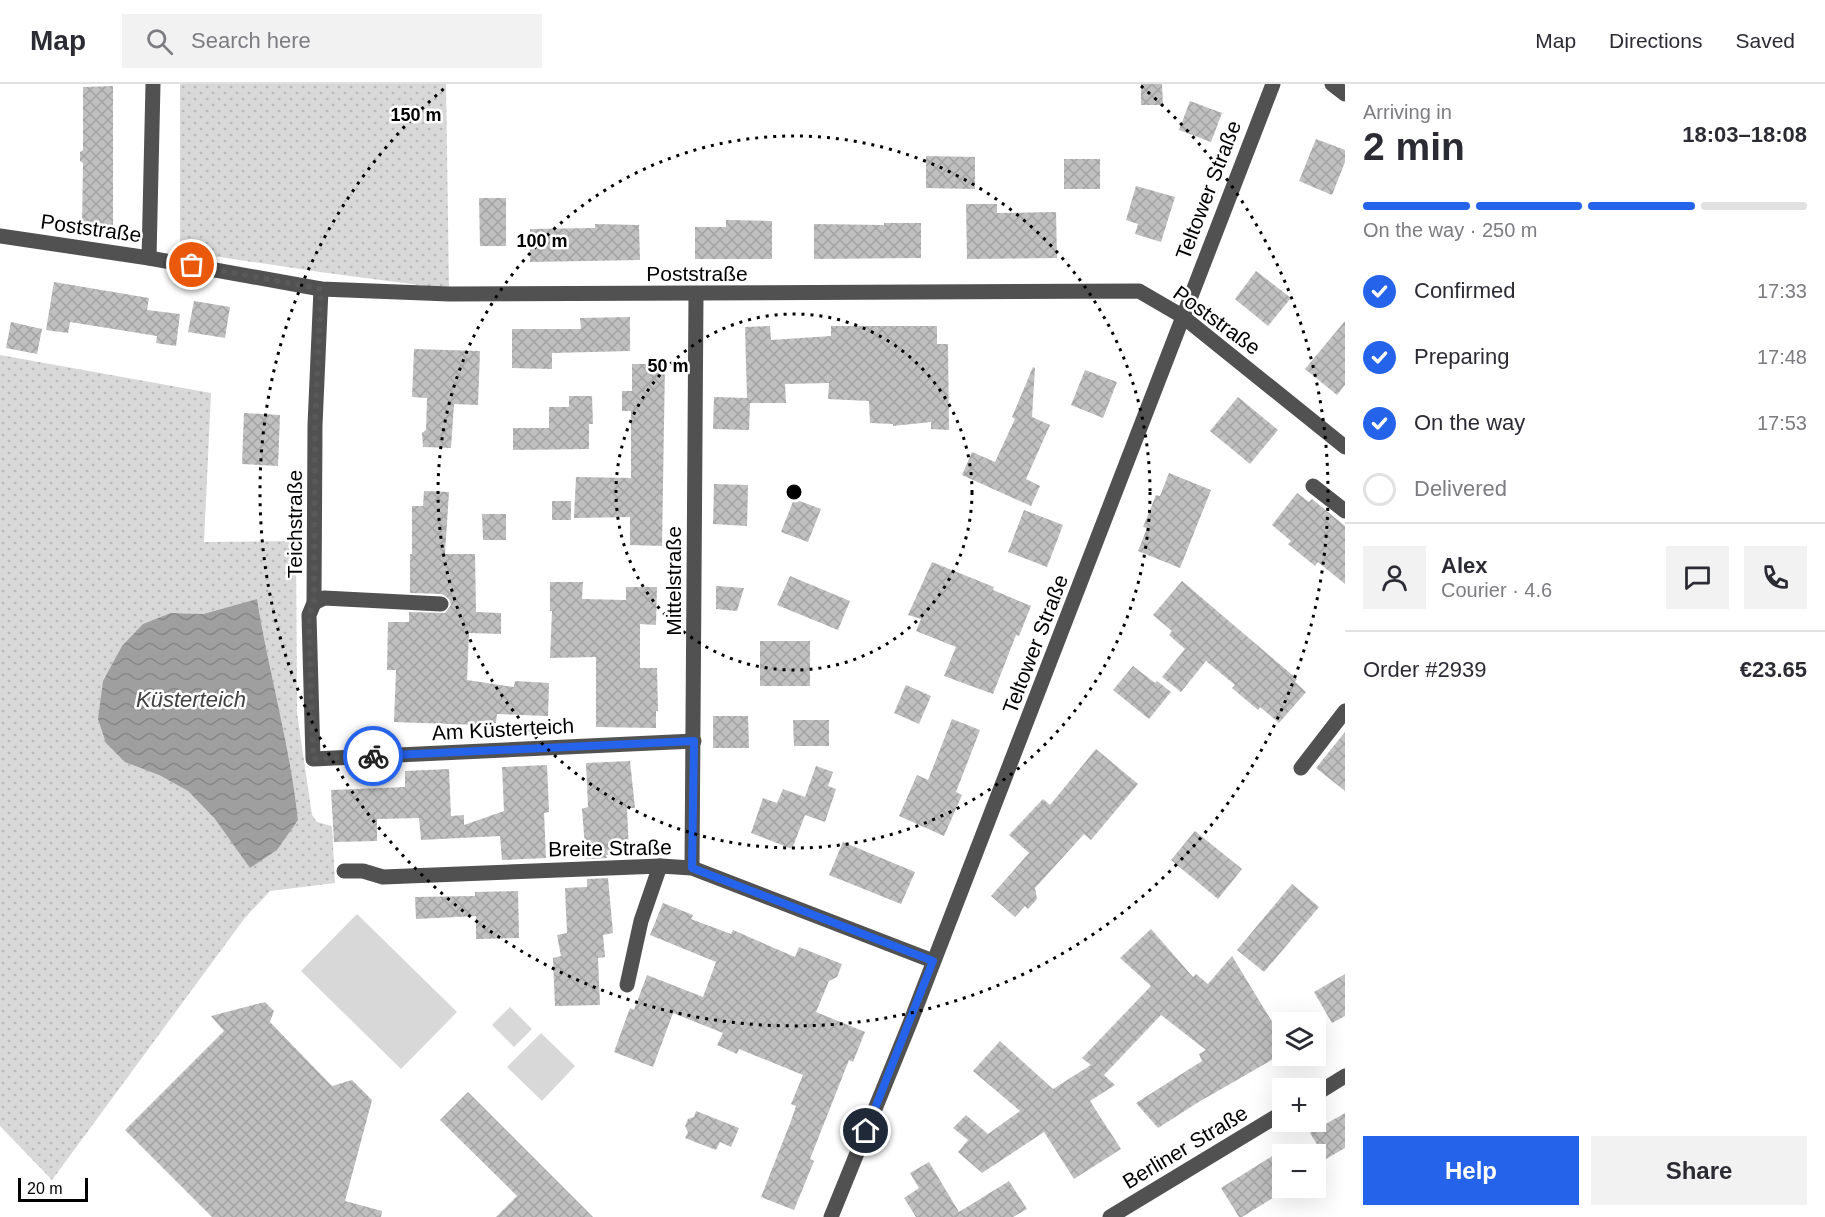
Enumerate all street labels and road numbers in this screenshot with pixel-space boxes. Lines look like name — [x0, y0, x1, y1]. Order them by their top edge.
street label: Teltower Straße — [1171, 117, 1245, 263]
street label: Poststraße — [39, 210, 143, 246]
street label: Poststraße — [646, 262, 748, 285]
street label: Poststraße — [1169, 281, 1265, 359]
street label: Teichstraße — [283, 470, 306, 578]
street label: Mittelstraße — [662, 526, 685, 636]
street label: Teltower Straße — [998, 571, 1072, 717]
street label: Am Küsterteich — [431, 714, 575, 744]
street label: Breite Straße — [548, 835, 672, 861]
street label: Berliner Straße — [1119, 1101, 1251, 1193]

